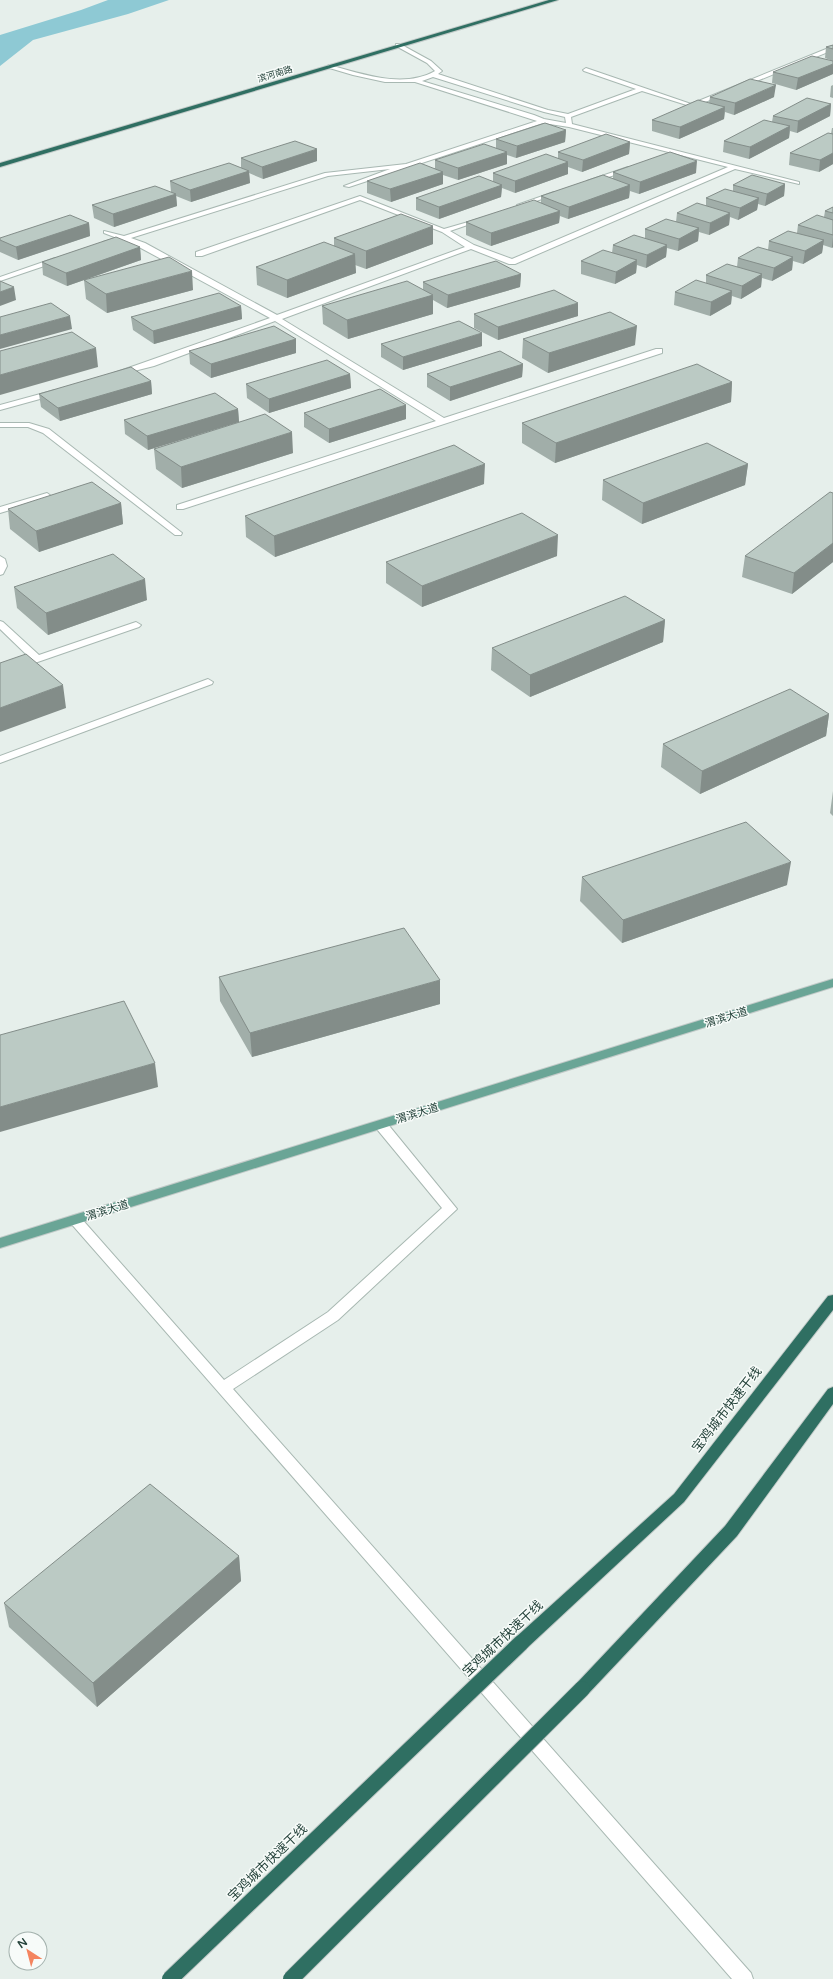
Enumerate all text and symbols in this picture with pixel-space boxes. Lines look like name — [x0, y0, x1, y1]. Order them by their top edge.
street label: 滨河南路 — [256, 64, 294, 85]
street label: 渭滨大道 — [703, 1005, 749, 1030]
street label: 渭滨大道 — [394, 1101, 440, 1126]
street label: 渭滨大道 — [84, 1198, 130, 1223]
street label: 宝鸡城市快速干线 — [688, 1364, 765, 1456]
street label: 宝鸡城市快速干线 — [459, 1597, 546, 1680]
street label: 宝鸡城市快速干线 — [225, 1821, 311, 1905]
north arrow — [8, 1931, 48, 1971]
text: N — [15, 1935, 30, 1951]

